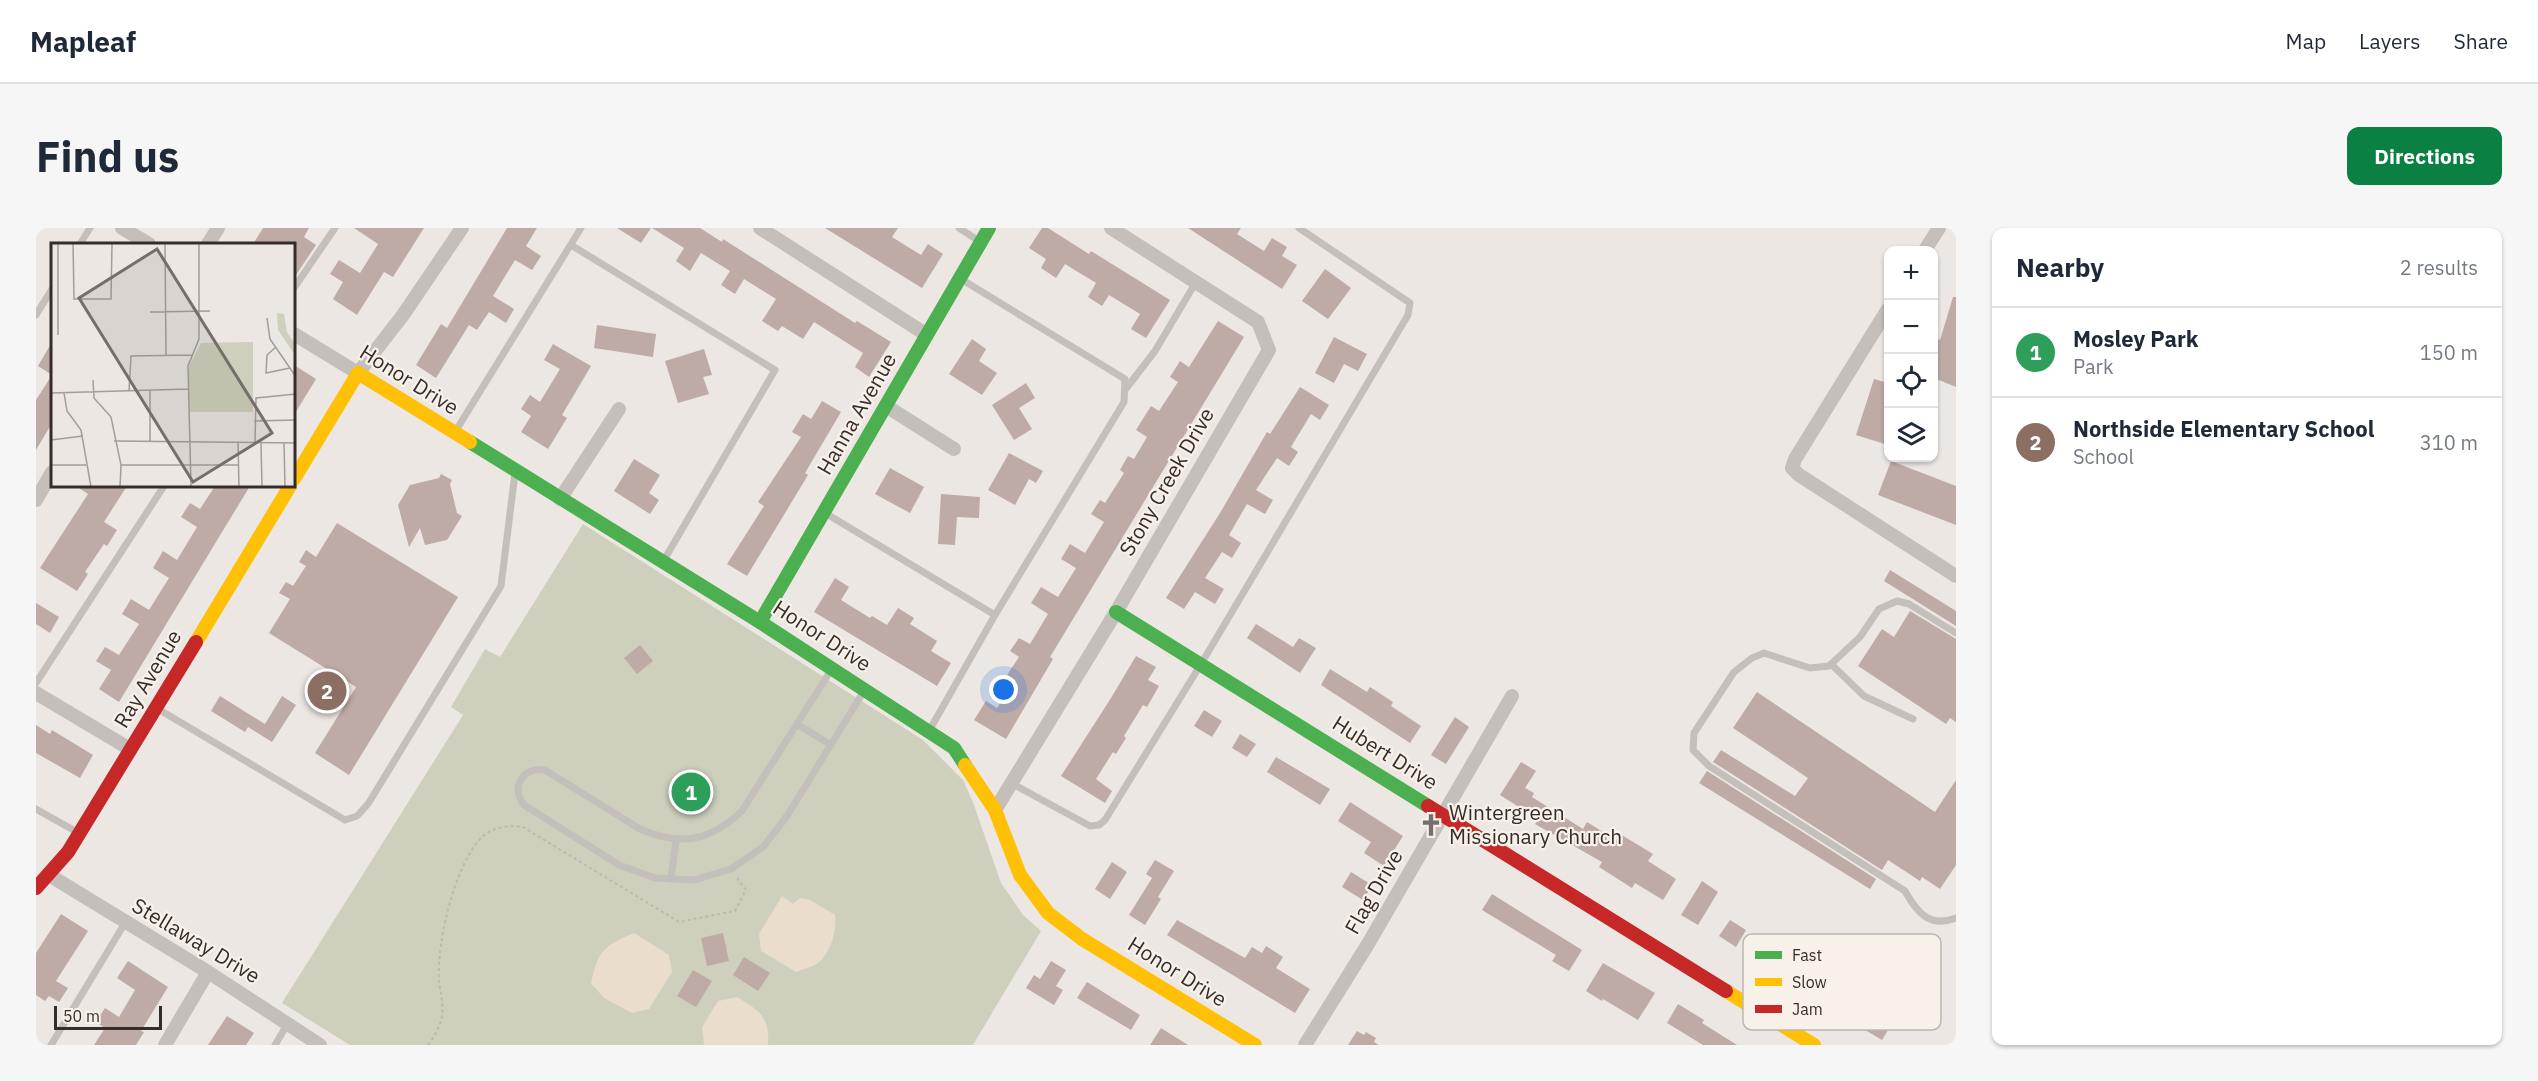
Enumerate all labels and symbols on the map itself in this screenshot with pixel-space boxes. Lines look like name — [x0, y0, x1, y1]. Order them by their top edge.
inset map — [51, 243, 296, 488]
street label: Honor Drive — [355, 338, 464, 421]
street label: Hanna Avenue — [810, 348, 902, 479]
street label: Stony Creek Drive — [1112, 402, 1220, 561]
street label: Honor Drive — [768, 593, 877, 677]
street label: Ray Avenue — [107, 624, 187, 733]
pin: 2 — [308, 668, 346, 714]
your location — [989, 675, 1018, 704]
street label: Hubert Drive — [1328, 709, 1444, 796]
pin: 1 — [672, 770, 710, 814]
place label: Wintergreen Missionary Church — [1449, 798, 1622, 850]
church icon: Wintergreen Missionary Church — [1418, 812, 1444, 838]
street label: Flag Drive — [1338, 844, 1409, 939]
street label: Stellaway Drive — [127, 891, 266, 989]
street label: Honor Drive — [1123, 930, 1232, 1013]
legend — [1743, 934, 1941, 1030]
text: Fast — [1792, 945, 1822, 965]
text: Slow — [1792, 972, 1827, 992]
text: Jam — [1792, 999, 1823, 1019]
scale bar — [54, 1003, 162, 1030]

